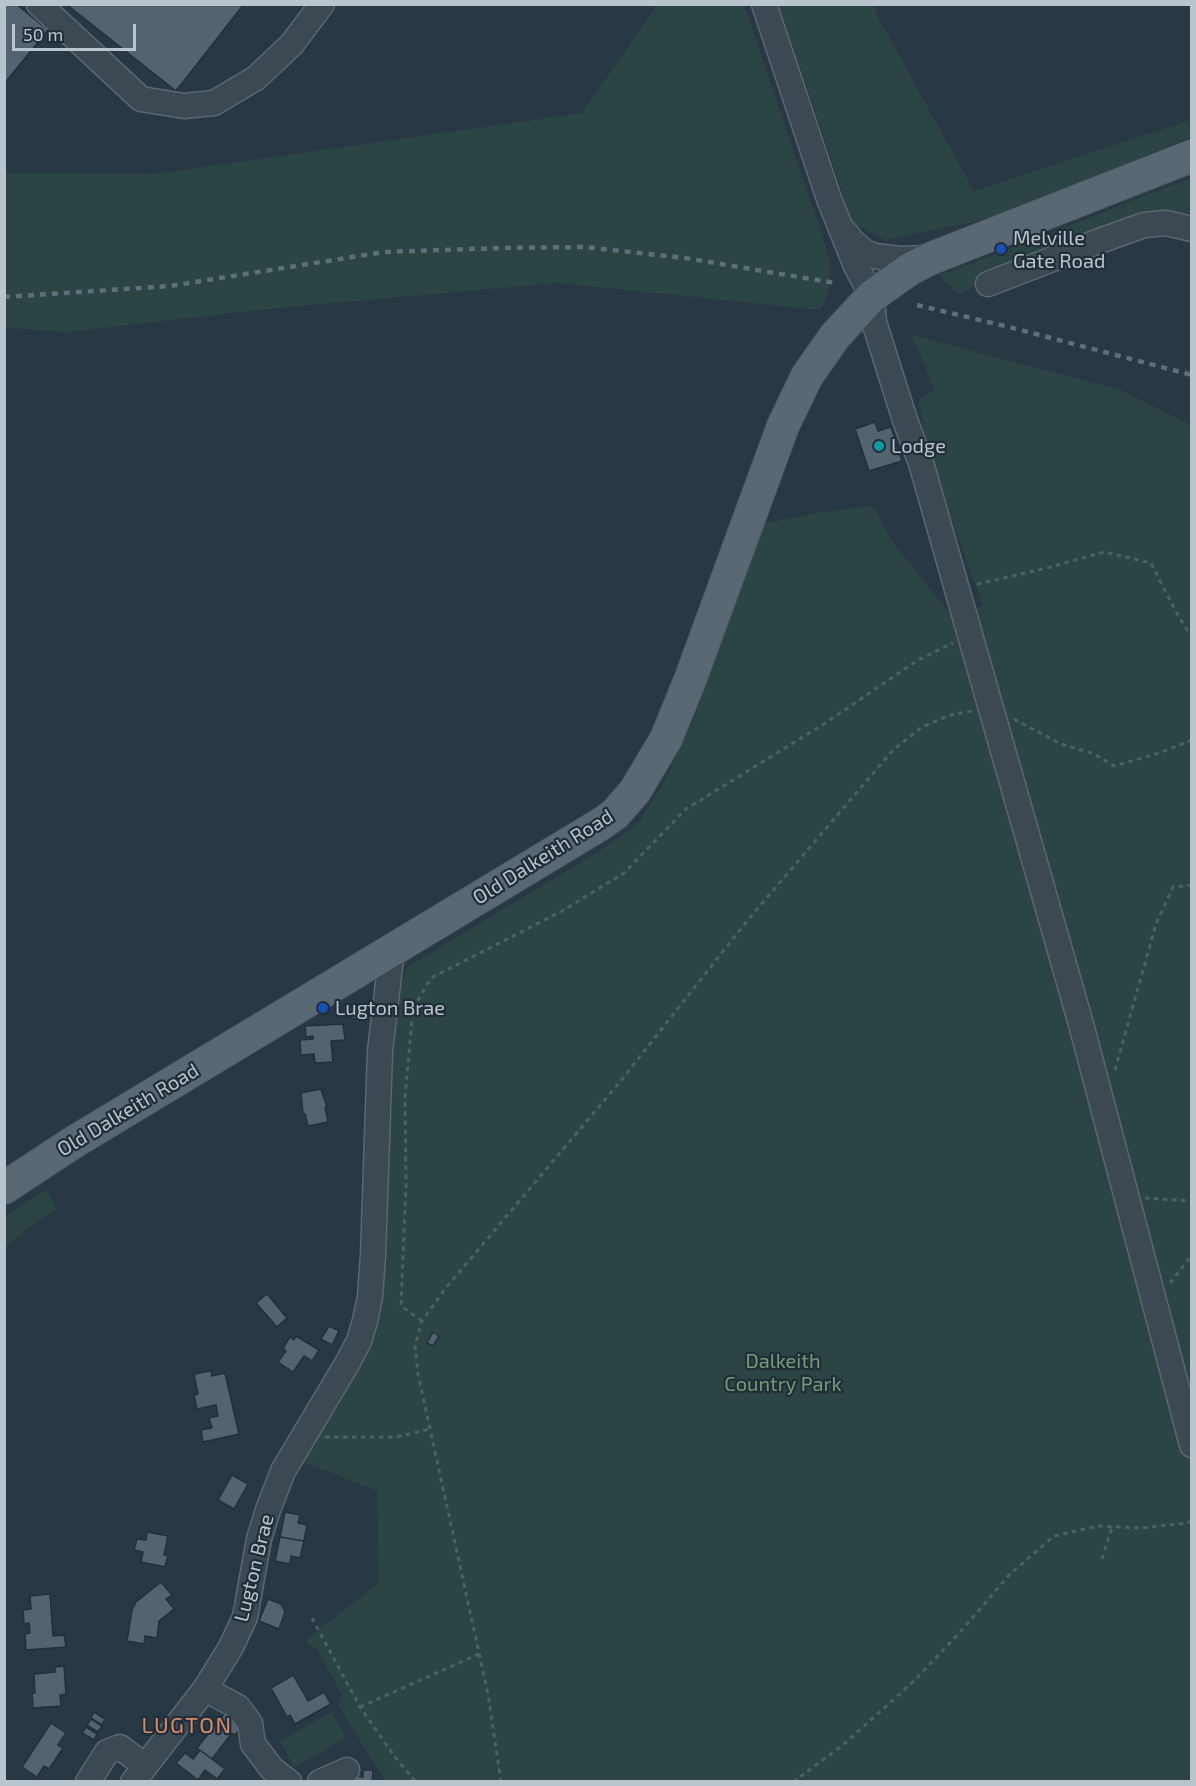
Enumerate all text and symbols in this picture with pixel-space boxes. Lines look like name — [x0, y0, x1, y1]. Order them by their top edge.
scale bar — [15, 12, 140, 50]
text: 50 m — [23, 23, 63, 45]
place label: Melville Gate Road — [1013, 226, 1105, 273]
marker: Melville Gate Road — [994, 242, 1008, 256]
place label: Lodge — [891, 434, 946, 458]
marker: Lodge — [872, 439, 886, 453]
street label: Old Dalkeith Road — [468, 804, 618, 910]
place label: Lugton Brae — [335, 996, 445, 1020]
marker: Lugton Brae — [316, 1001, 330, 1015]
street label: Old Dalkeith Road — [53, 1058, 203, 1162]
park label: Dalkeith Country Park — [724, 1349, 842, 1396]
street label: Lugton Brae — [229, 1512, 279, 1624]
district label: LUGTON — [142, 1713, 232, 1739]

